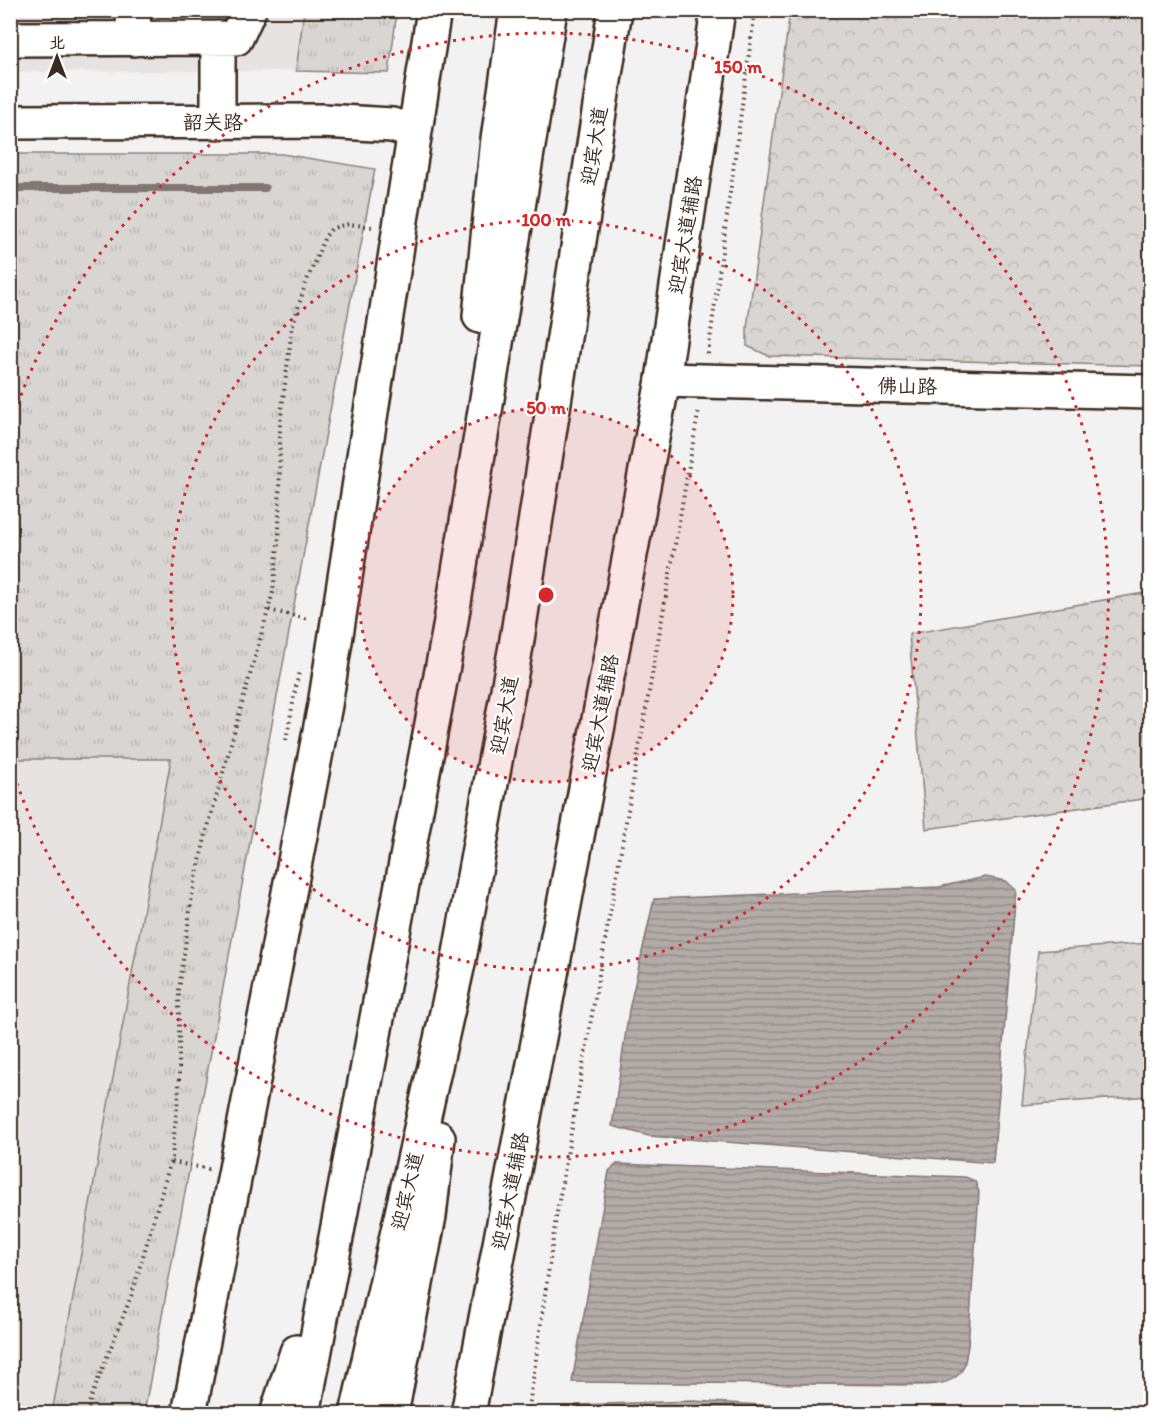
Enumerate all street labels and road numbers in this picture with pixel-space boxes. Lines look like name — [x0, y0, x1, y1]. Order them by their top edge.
street label: 迎宾大道 — [576, 105, 612, 187]
street label: 韶关路 — [183, 110, 244, 134]
street label: 迎宾大道辅路 — [664, 173, 706, 296]
street label: 佛山路 — [877, 373, 938, 399]
street label: 迎宾大道辅路 — [577, 651, 623, 774]
street label: 迎宾大道 — [485, 674, 523, 756]
street label: 迎宾大道辅路 — [487, 1129, 533, 1252]
street label: 迎宾大道 — [386, 1149, 428, 1233]

